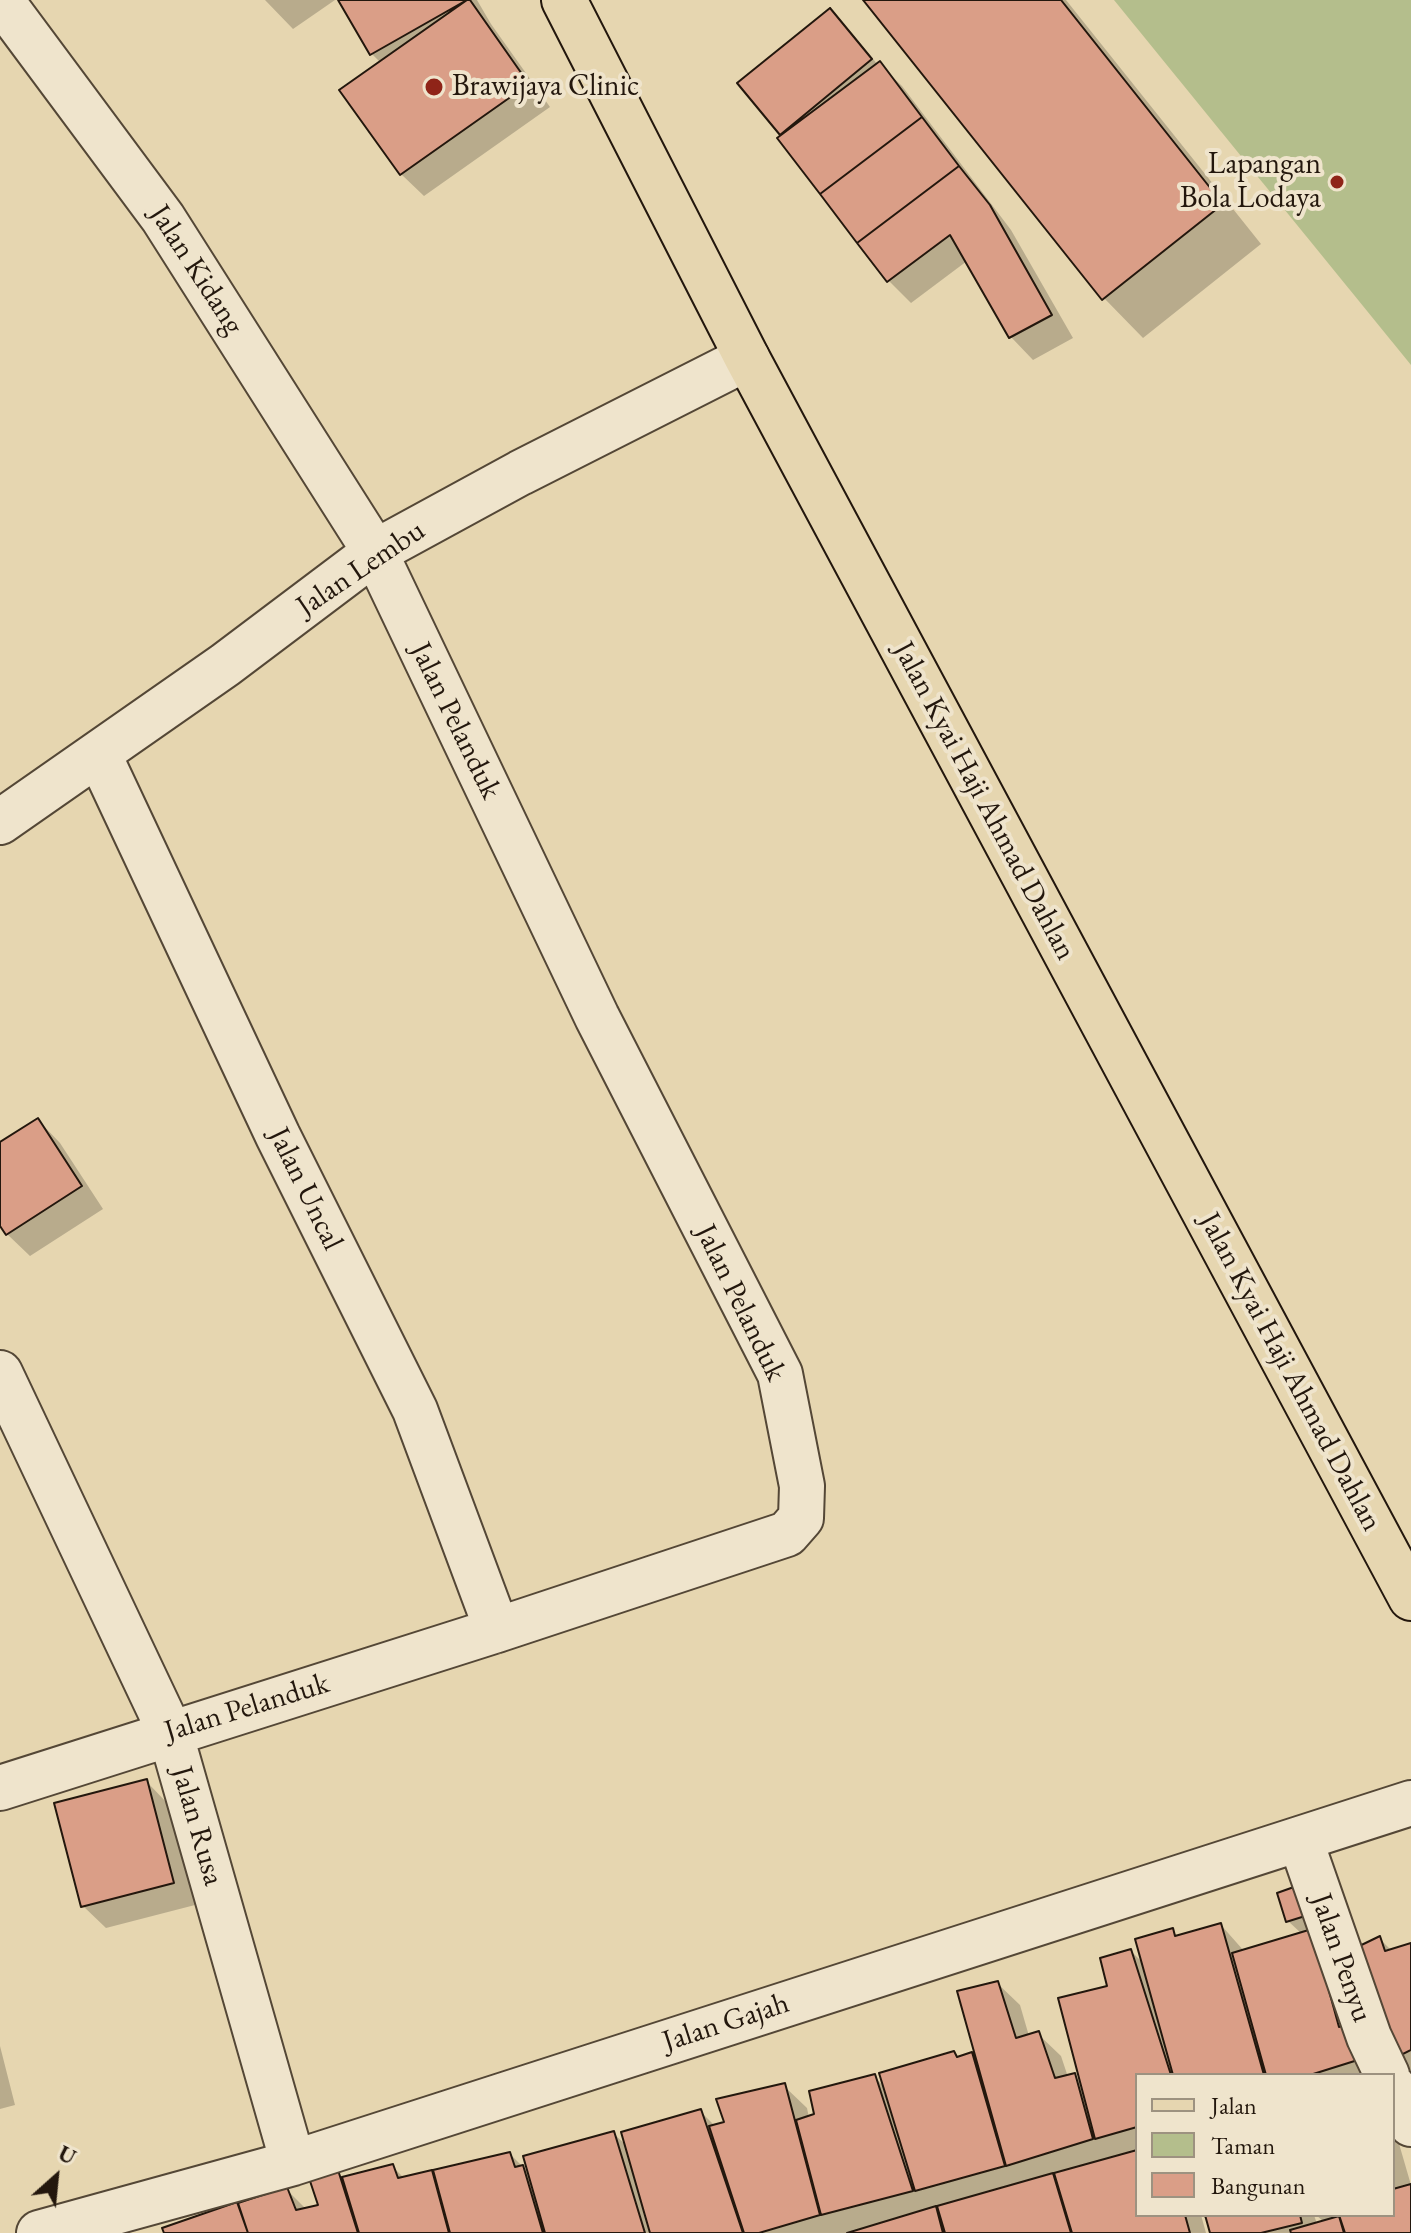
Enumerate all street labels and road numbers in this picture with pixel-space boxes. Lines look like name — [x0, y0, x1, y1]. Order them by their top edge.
street label: Jalan Kidang — [141, 199, 251, 341]
street label: Jalan Lembu — [290, 513, 432, 625]
street label: Jalan Kyai Haji Ahmad Dahlan — [885, 636, 1083, 966]
street label: Jalan Pelanduk — [402, 637, 508, 805]
street label: Jalan Uncal — [260, 1122, 350, 1256]
street label: Jalan Kyai Haji Ahmad Dahlan — [1191, 1207, 1389, 1537]
street label: Jalan Pelanduk — [687, 1219, 793, 1387]
street label: Jalan Pelanduk — [160, 1666, 334, 1750]
street label: Jalan Rusa — [163, 1762, 231, 1890]
street label: Jalan Penyu — [1302, 1889, 1380, 2027]
street label: Jalan Gajah — [658, 1986, 794, 2060]

